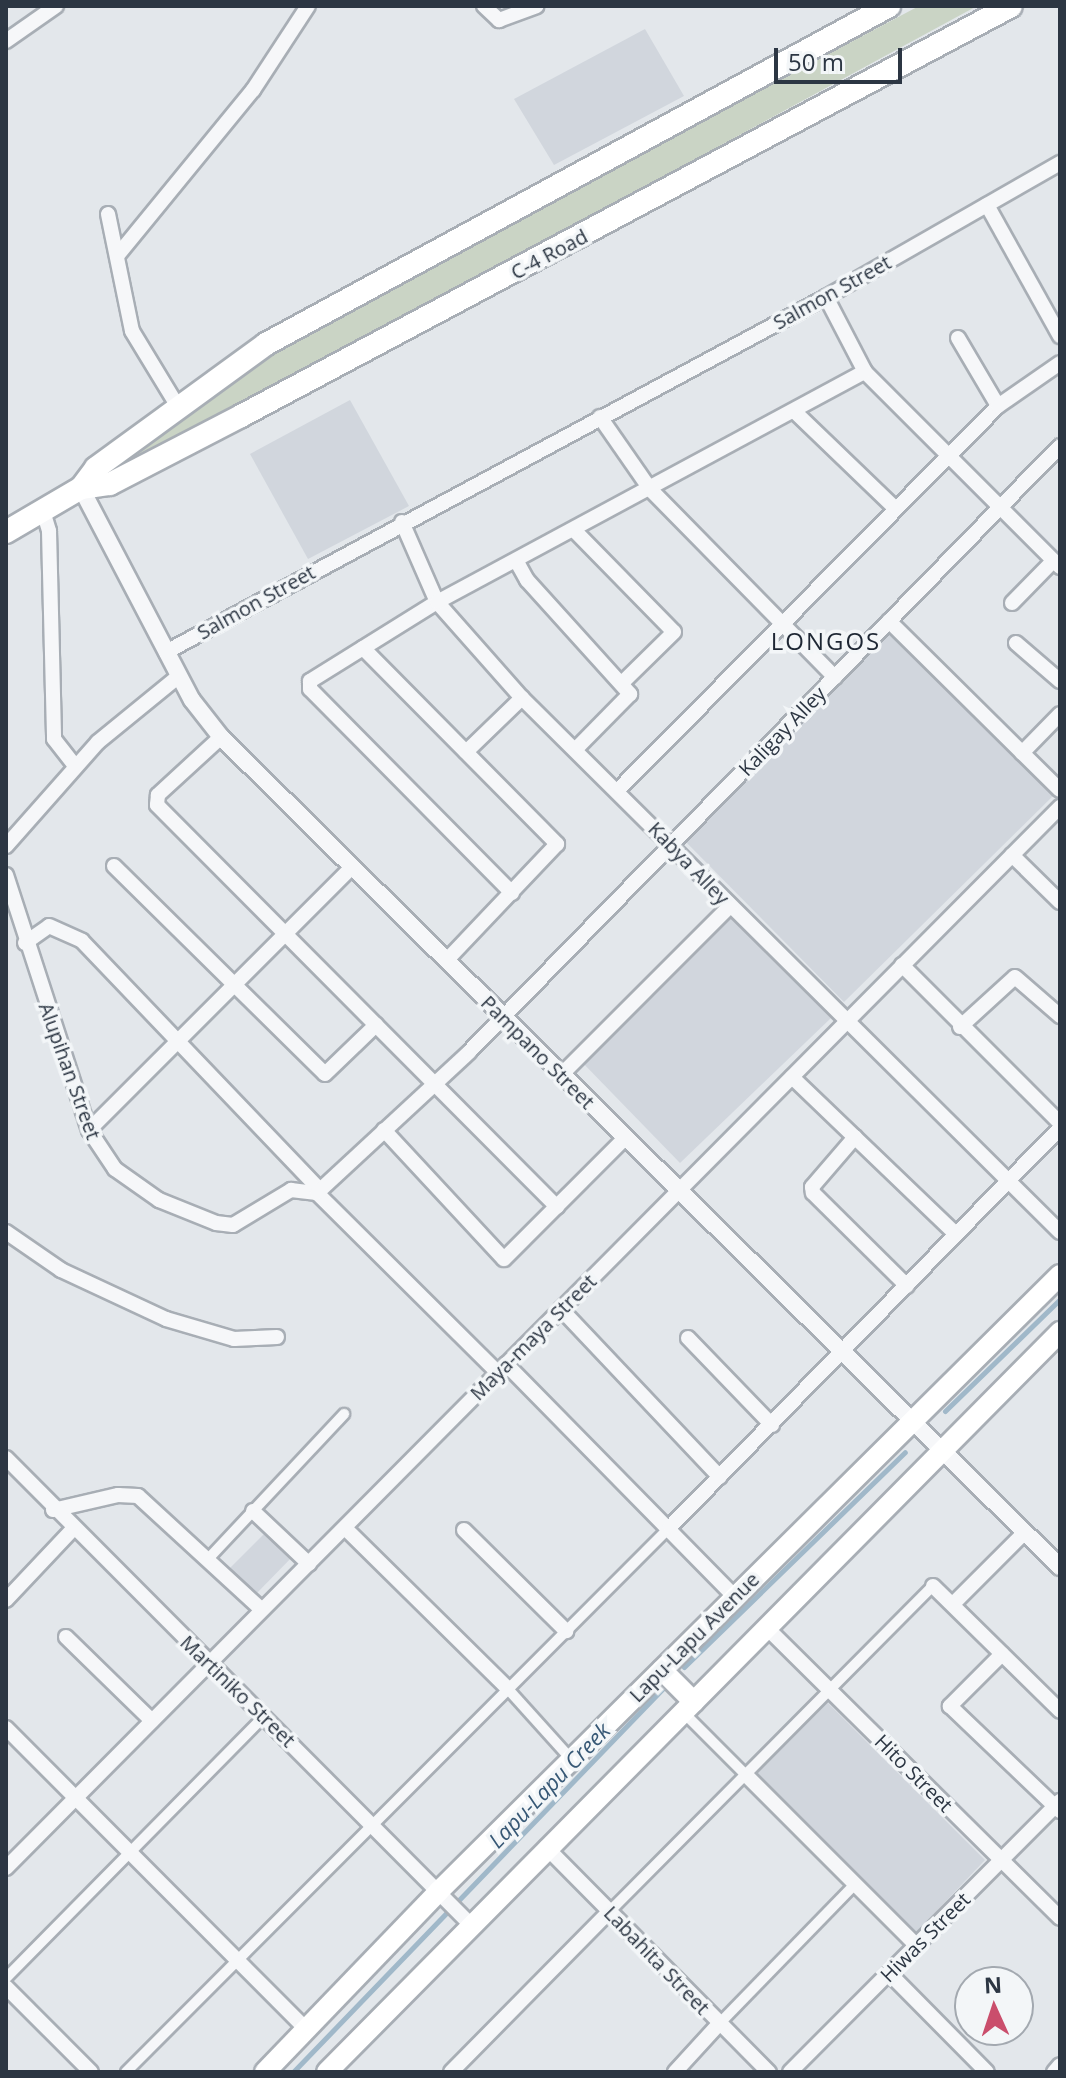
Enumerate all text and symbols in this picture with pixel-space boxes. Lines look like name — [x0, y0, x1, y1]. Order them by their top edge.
scale bar — [778, 32, 906, 82]
text: 50 m — [788, 45, 844, 78]
street label: C-4 Road — [507, 224, 591, 284]
street label: Salmon Street — [769, 250, 895, 334]
street label: Salmon Street — [193, 560, 319, 644]
district label: LONGOS — [771, 627, 881, 655]
street label: Kaligay Alley — [734, 681, 830, 781]
street label: Kabya Alley — [644, 817, 734, 909]
street label: Pampano Street — [476, 990, 600, 1114]
street label: Alupihan Street — [34, 999, 106, 1143]
street label: Maya-maya Street — [465, 1269, 601, 1405]
street label: Lapu-Lapu Avenue — [624, 1567, 764, 1707]
street label: Martiniko Street — [176, 1630, 300, 1752]
water label: Lapu-Lapu Creek — [483, 1717, 615, 1853]
street label: Hito Street — [870, 1729, 958, 1817]
street label: Hiwas Street — [875, 1887, 975, 1987]
street label: Labahita Street — [599, 1901, 715, 2019]
north arrow — [954, 1966, 1034, 2046]
text: N — [983, 1969, 1003, 1999]

